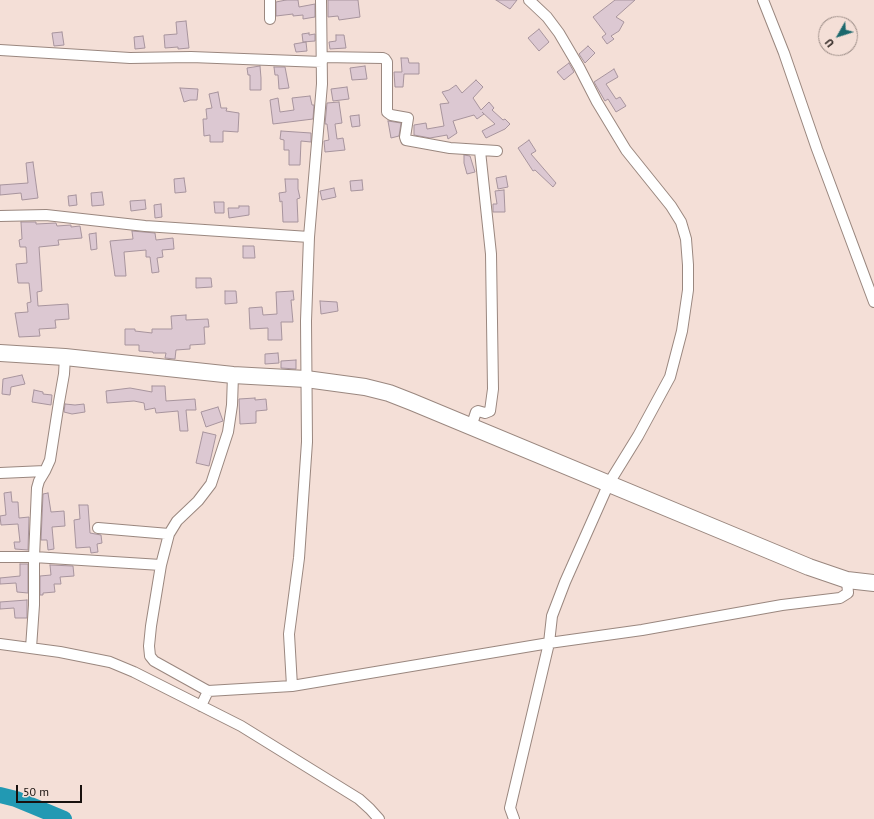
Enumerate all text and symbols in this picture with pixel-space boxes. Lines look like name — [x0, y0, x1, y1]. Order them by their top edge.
north arrow — [818, 16, 858, 56]
text: U — [822, 36, 837, 50]
scale bar — [18, 777, 84, 803]
text: 50 m — [23, 784, 49, 799]

